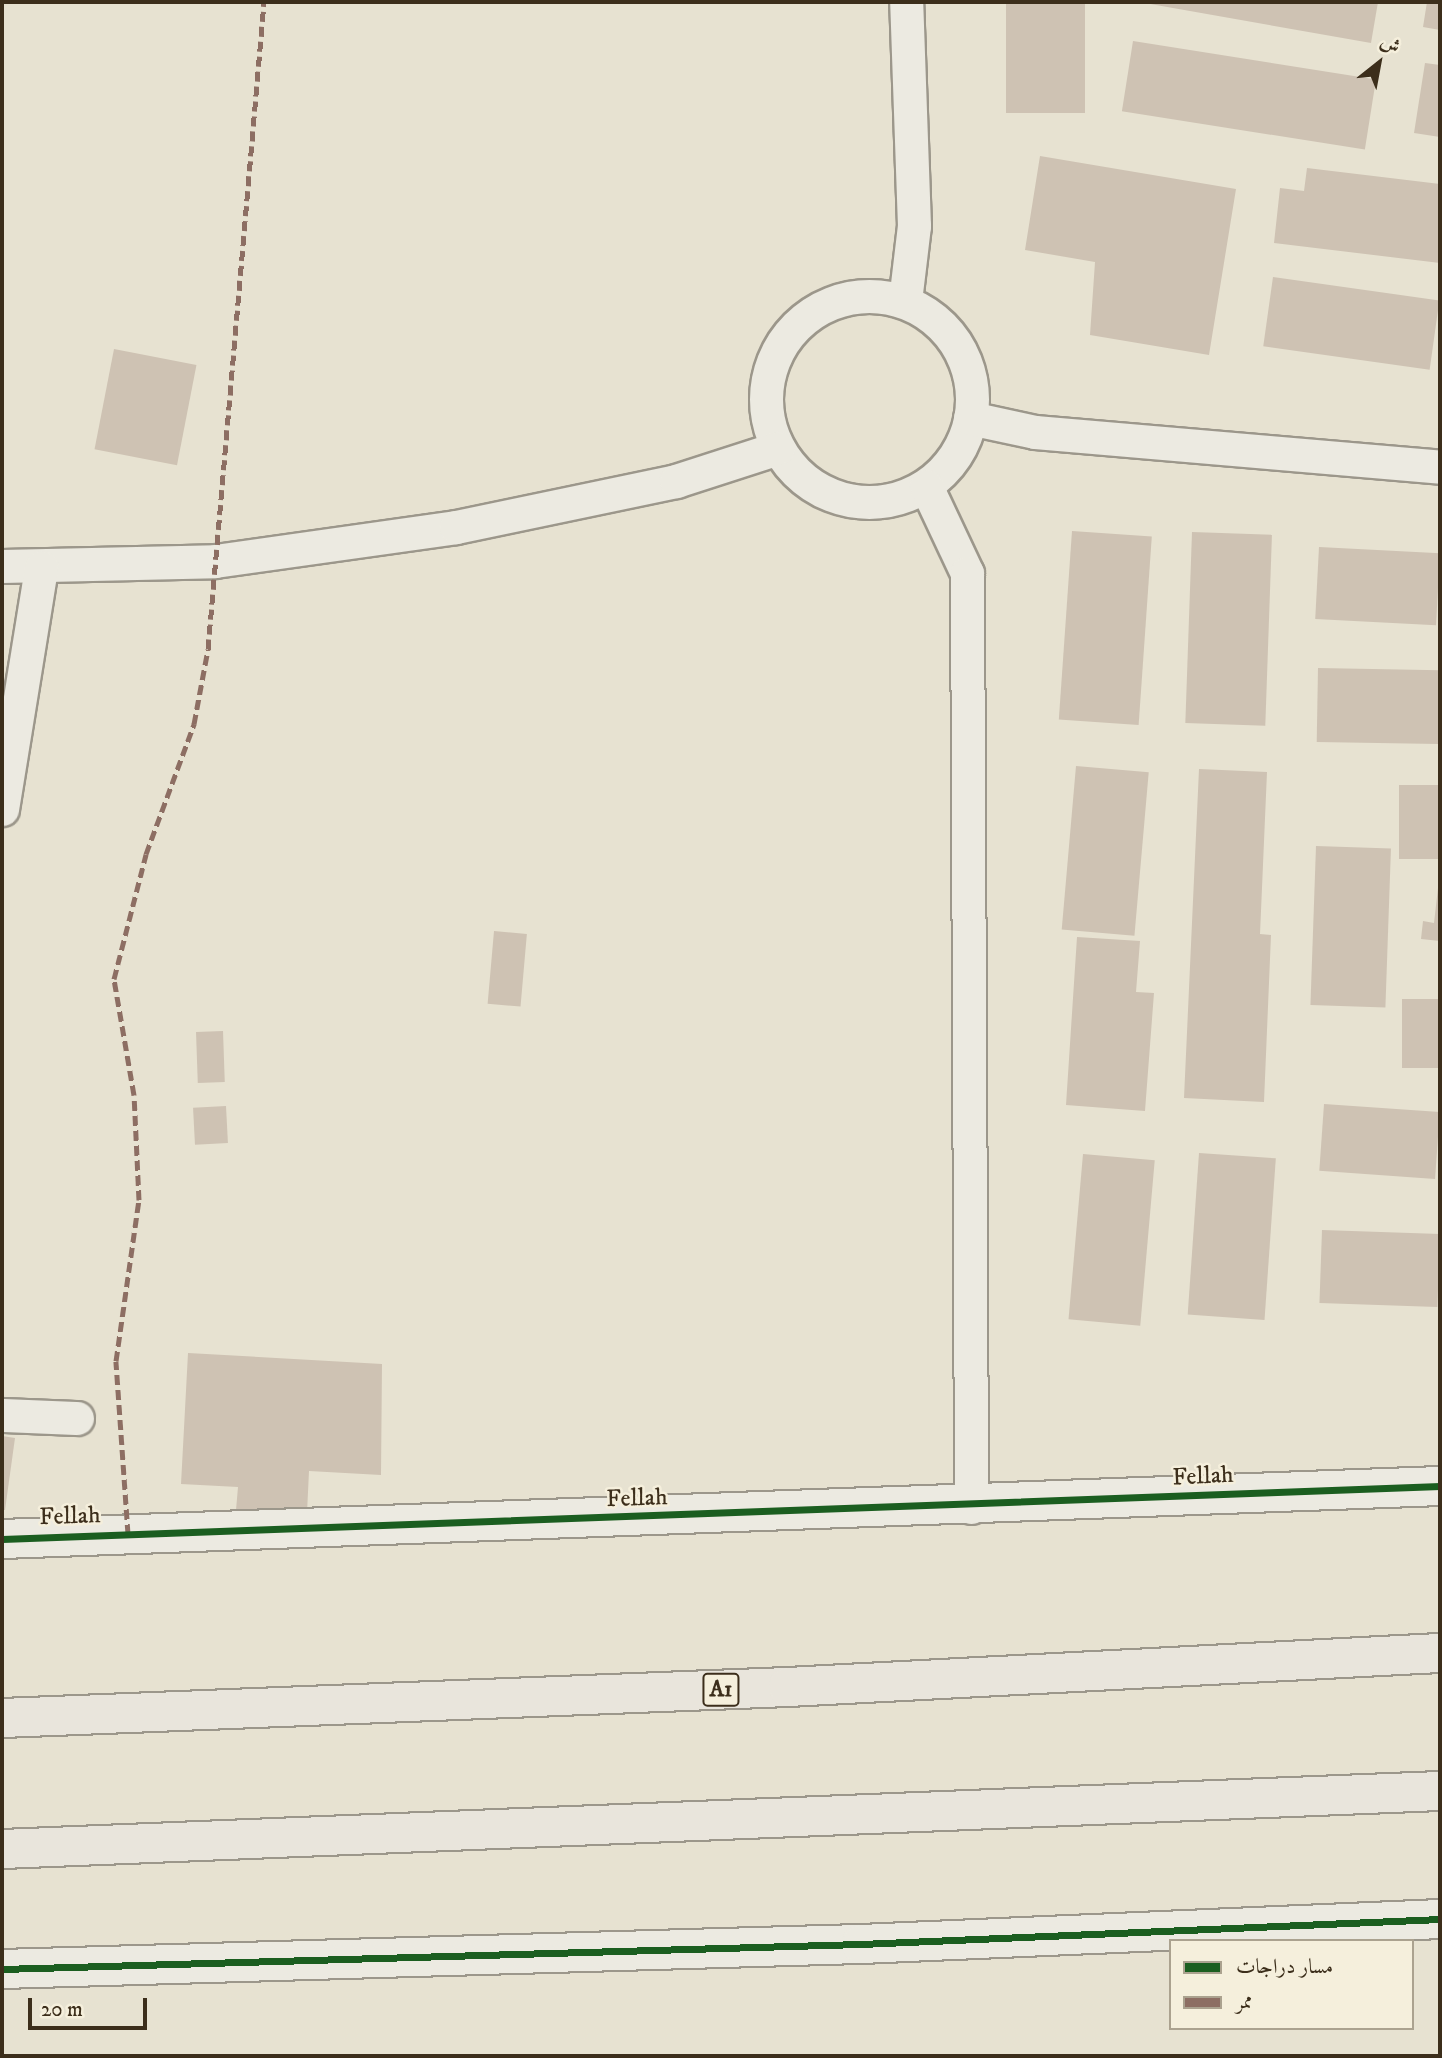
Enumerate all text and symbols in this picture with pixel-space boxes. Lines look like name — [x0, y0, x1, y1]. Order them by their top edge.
north arrow — [1344, 28, 1414, 98]
text: ش — [1376, 30, 1404, 59]
street label: Fellah — [1172, 1461, 1234, 1493]
street label: Fellah — [606, 1484, 668, 1514]
street label: Fellah — [39, 1502, 101, 1532]
road number: A1 — [702, 1670, 740, 1709]
legend — [1169, 1939, 1414, 2030]
text: مسار دراجات — [1236, 1954, 1333, 1980]
scale bar — [32, 1984, 150, 2028]
text: ممر — [1236, 1989, 1253, 2015]
text: 20 m — [41, 1997, 83, 2023]

